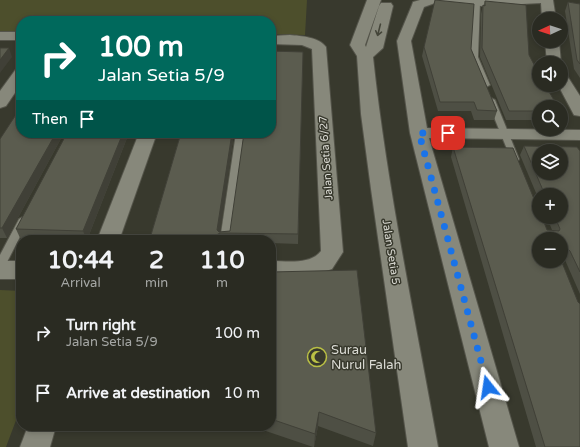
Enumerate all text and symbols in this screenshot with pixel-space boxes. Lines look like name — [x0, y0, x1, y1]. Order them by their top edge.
north arrow — [532, 12, 568, 48]
map controls — [532, 12, 568, 268]
one-way arrow — [374, 23, 382, 36]
text: 100 m — [98, 30, 184, 64]
icon: right — [32, 32, 84, 84]
button: sound — [532, 56, 568, 92]
text: Jalan Setia 5/9 — [98, 64, 225, 86]
button: search — [532, 100, 568, 136]
icon: arrive — [76, 108, 98, 130]
text: Then — [32, 110, 68, 128]
street label: Jalan Setia 6/27 — [317, 115, 335, 201]
pin — [431, 116, 465, 150]
icon: arrive — [437, 122, 459, 144]
button: layers — [532, 144, 568, 180]
button: + — [532, 188, 568, 224]
street label: Jalan Setia 5 — [379, 219, 403, 286]
button: − — [532, 232, 568, 268]
text: 10:44 — [47, 246, 114, 275]
text: 2 — [149, 246, 164, 275]
text: 110 — [199, 246, 245, 275]
text: Arrival — [60, 275, 101, 291]
text: min — [145, 275, 168, 291]
text: m — [216, 275, 228, 291]
text: Turn right — [66, 316, 136, 334]
icon: right — [32, 322, 54, 344]
text: 100 m — [214, 324, 260, 342]
text: Jalan Setia 5/9 — [66, 334, 158, 350]
place label: Surau Nurul Falah — [331, 342, 401, 373]
mosque icon: Surau Nurul Falah — [306, 346, 328, 368]
position arrow — [467, 366, 509, 408]
icon: arrive — [32, 382, 54, 404]
text: Arrive at destination — [66, 384, 210, 402]
text: 10 m — [223, 384, 260, 402]

